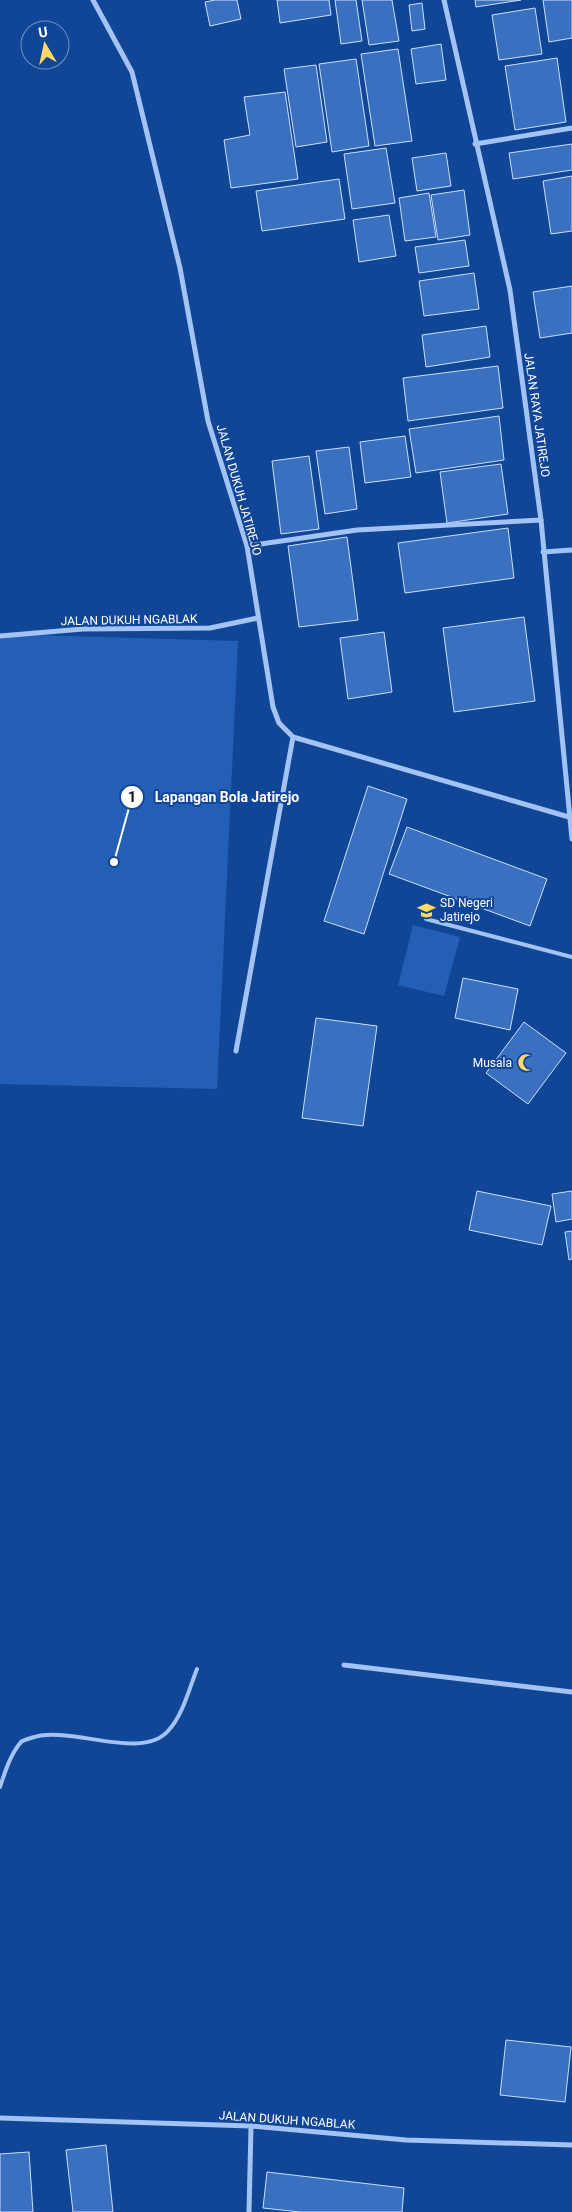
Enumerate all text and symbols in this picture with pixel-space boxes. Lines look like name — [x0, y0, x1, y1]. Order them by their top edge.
north arrow — [20, 20, 70, 70]
text: U — [37, 24, 49, 41]
street label: JALAN RAYA JATIREJO — [521, 352, 553, 478]
street label: JALAN DUKUH JATIREJO — [214, 423, 264, 557]
street label: JALAN DUKUH NGABLAK — [61, 612, 198, 628]
callout: Lapangan Bola Jatirejo — [120, 782, 309, 811]
text: 1 — [128, 788, 136, 806]
text: Lapangan Bola Jatirejo — [155, 789, 299, 805]
place label: SD Negeri Jatirejo — [440, 896, 493, 924]
school or university icon: SD Negeri Jatirejo — [416, 900, 436, 920]
mosque icon: Musala — [516, 1053, 536, 1073]
place label: Musala — [473, 1056, 512, 1070]
street label: JALAN DUKUH NGABLAK — [218, 2108, 356, 2132]

